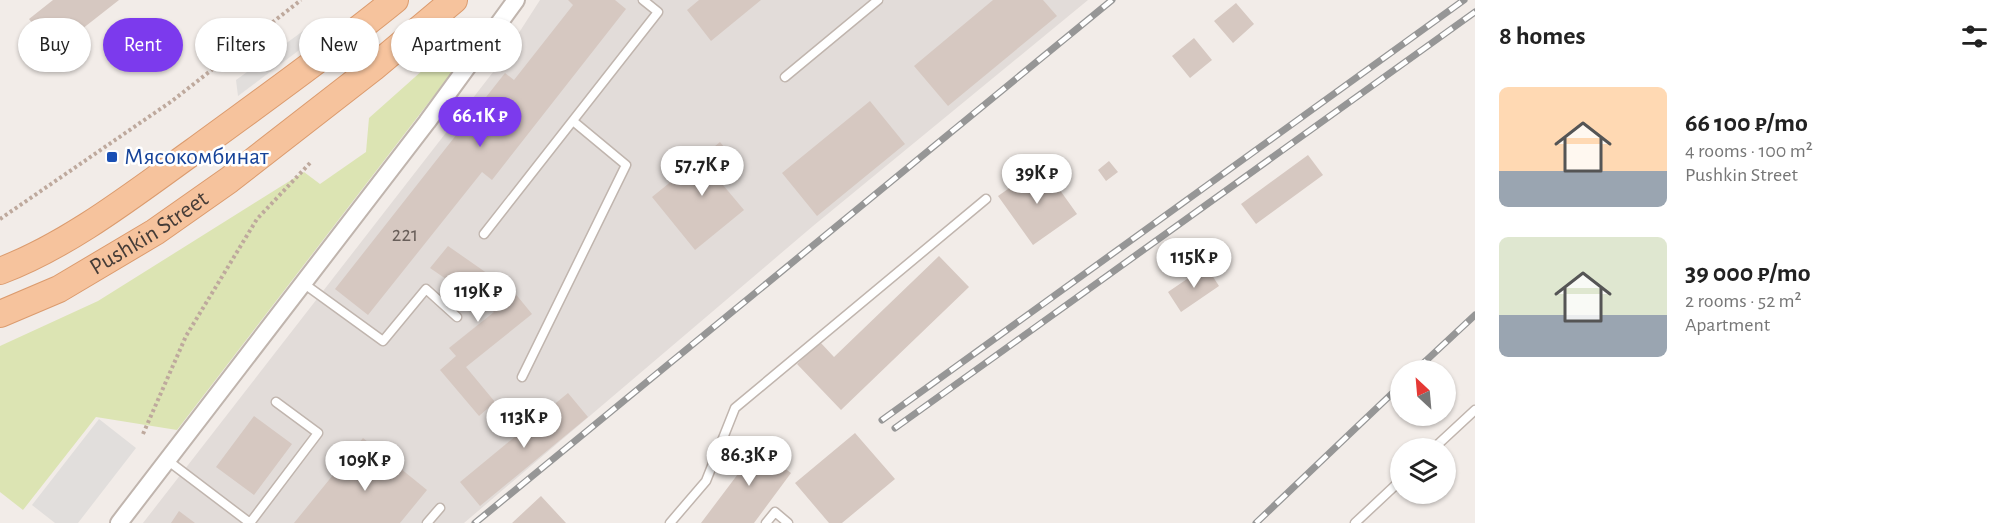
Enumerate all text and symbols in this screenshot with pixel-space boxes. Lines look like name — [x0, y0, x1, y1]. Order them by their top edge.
chip: Buy — [18, 18, 91, 72]
chip: Rent — [103, 18, 183, 72]
chip: Filters — [195, 18, 287, 72]
chip: New — [299, 18, 379, 72]
chip: Apartment — [391, 18, 522, 72]
icon: filters — [1958, 20, 1991, 53]
text: 8 homes — [1499, 23, 1586, 49]
pin: 66.1K ₽ — [425, 97, 535, 148]
text: 66.1K ₽ — [452, 106, 508, 126]
text: 66 100 ₽/mo — [1685, 110, 1808, 136]
icon: home — [1547, 111, 1619, 183]
text: 4 rooms · 100 m² — [1685, 141, 1813, 161]
place label: Мясокомбинат — [124, 145, 269, 169]
pin: 57.7K ₽ — [647, 146, 757, 197]
marker: Мясокомбинат — [105, 150, 119, 164]
pin: 39K ₽ — [995, 154, 1079, 205]
text: 57.7K ₽ — [675, 155, 729, 175]
text: 39K ₽ — [1016, 163, 1058, 183]
text: Pushkin Street — [1685, 165, 1798, 185]
street label: Pushkin Street — [86, 186, 213, 280]
house number: 221 — [392, 224, 418, 245]
pin: 115K ₽ — [1145, 238, 1243, 289]
text: 115K ₽ — [1170, 247, 1218, 267]
text: 39 000 ₽/mo — [1685, 260, 1811, 286]
icon: home — [1547, 261, 1619, 333]
pin: 119K ₽ — [429, 272, 527, 323]
text: 119K ₽ — [454, 281, 502, 301]
text: 2 rooms · 52 m² — [1685, 291, 1802, 311]
text: Apartment — [1685, 315, 1770, 335]
north arrow — [1390, 360, 1456, 426]
map controls — [1390, 360, 1456, 504]
pin: 113K ₽ — [475, 398, 573, 449]
text: 113K ₽ — [500, 407, 548, 427]
pin: 86.3K ₽ — [694, 436, 804, 487]
button: layers — [1390, 438, 1456, 504]
pin: 109K ₽ — [316, 441, 414, 492]
text: 86.3K ₽ — [721, 445, 777, 465]
text: 109K ₽ — [339, 450, 391, 470]

